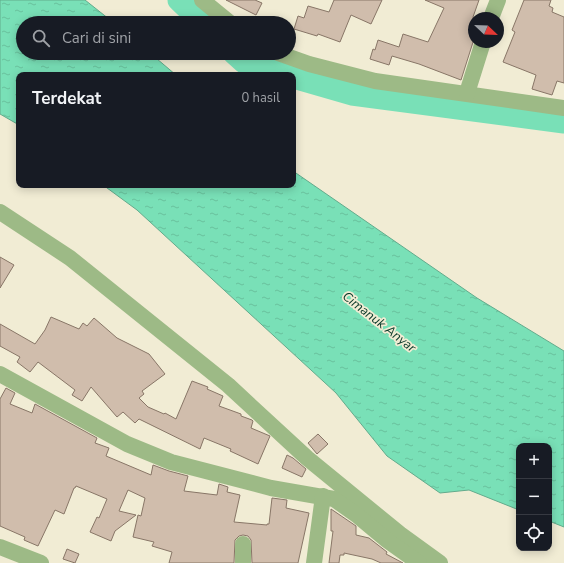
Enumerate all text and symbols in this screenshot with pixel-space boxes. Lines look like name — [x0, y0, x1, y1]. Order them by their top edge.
north arrow — [468, 12, 504, 48]
search box — [16, 16, 296, 60]
icon: search — [30, 27, 52, 49]
text: Cari di sini — [62, 28, 131, 48]
text: Terdekat — [32, 87, 101, 110]
text: 0 hasil — [241, 89, 280, 107]
water label: Cimanuk Anyar — [338, 287, 420, 357]
map controls — [516, 443, 552, 551]
button: + — [516, 443, 552, 479]
button: − — [516, 479, 552, 515]
button: locate — [516, 515, 552, 551]

